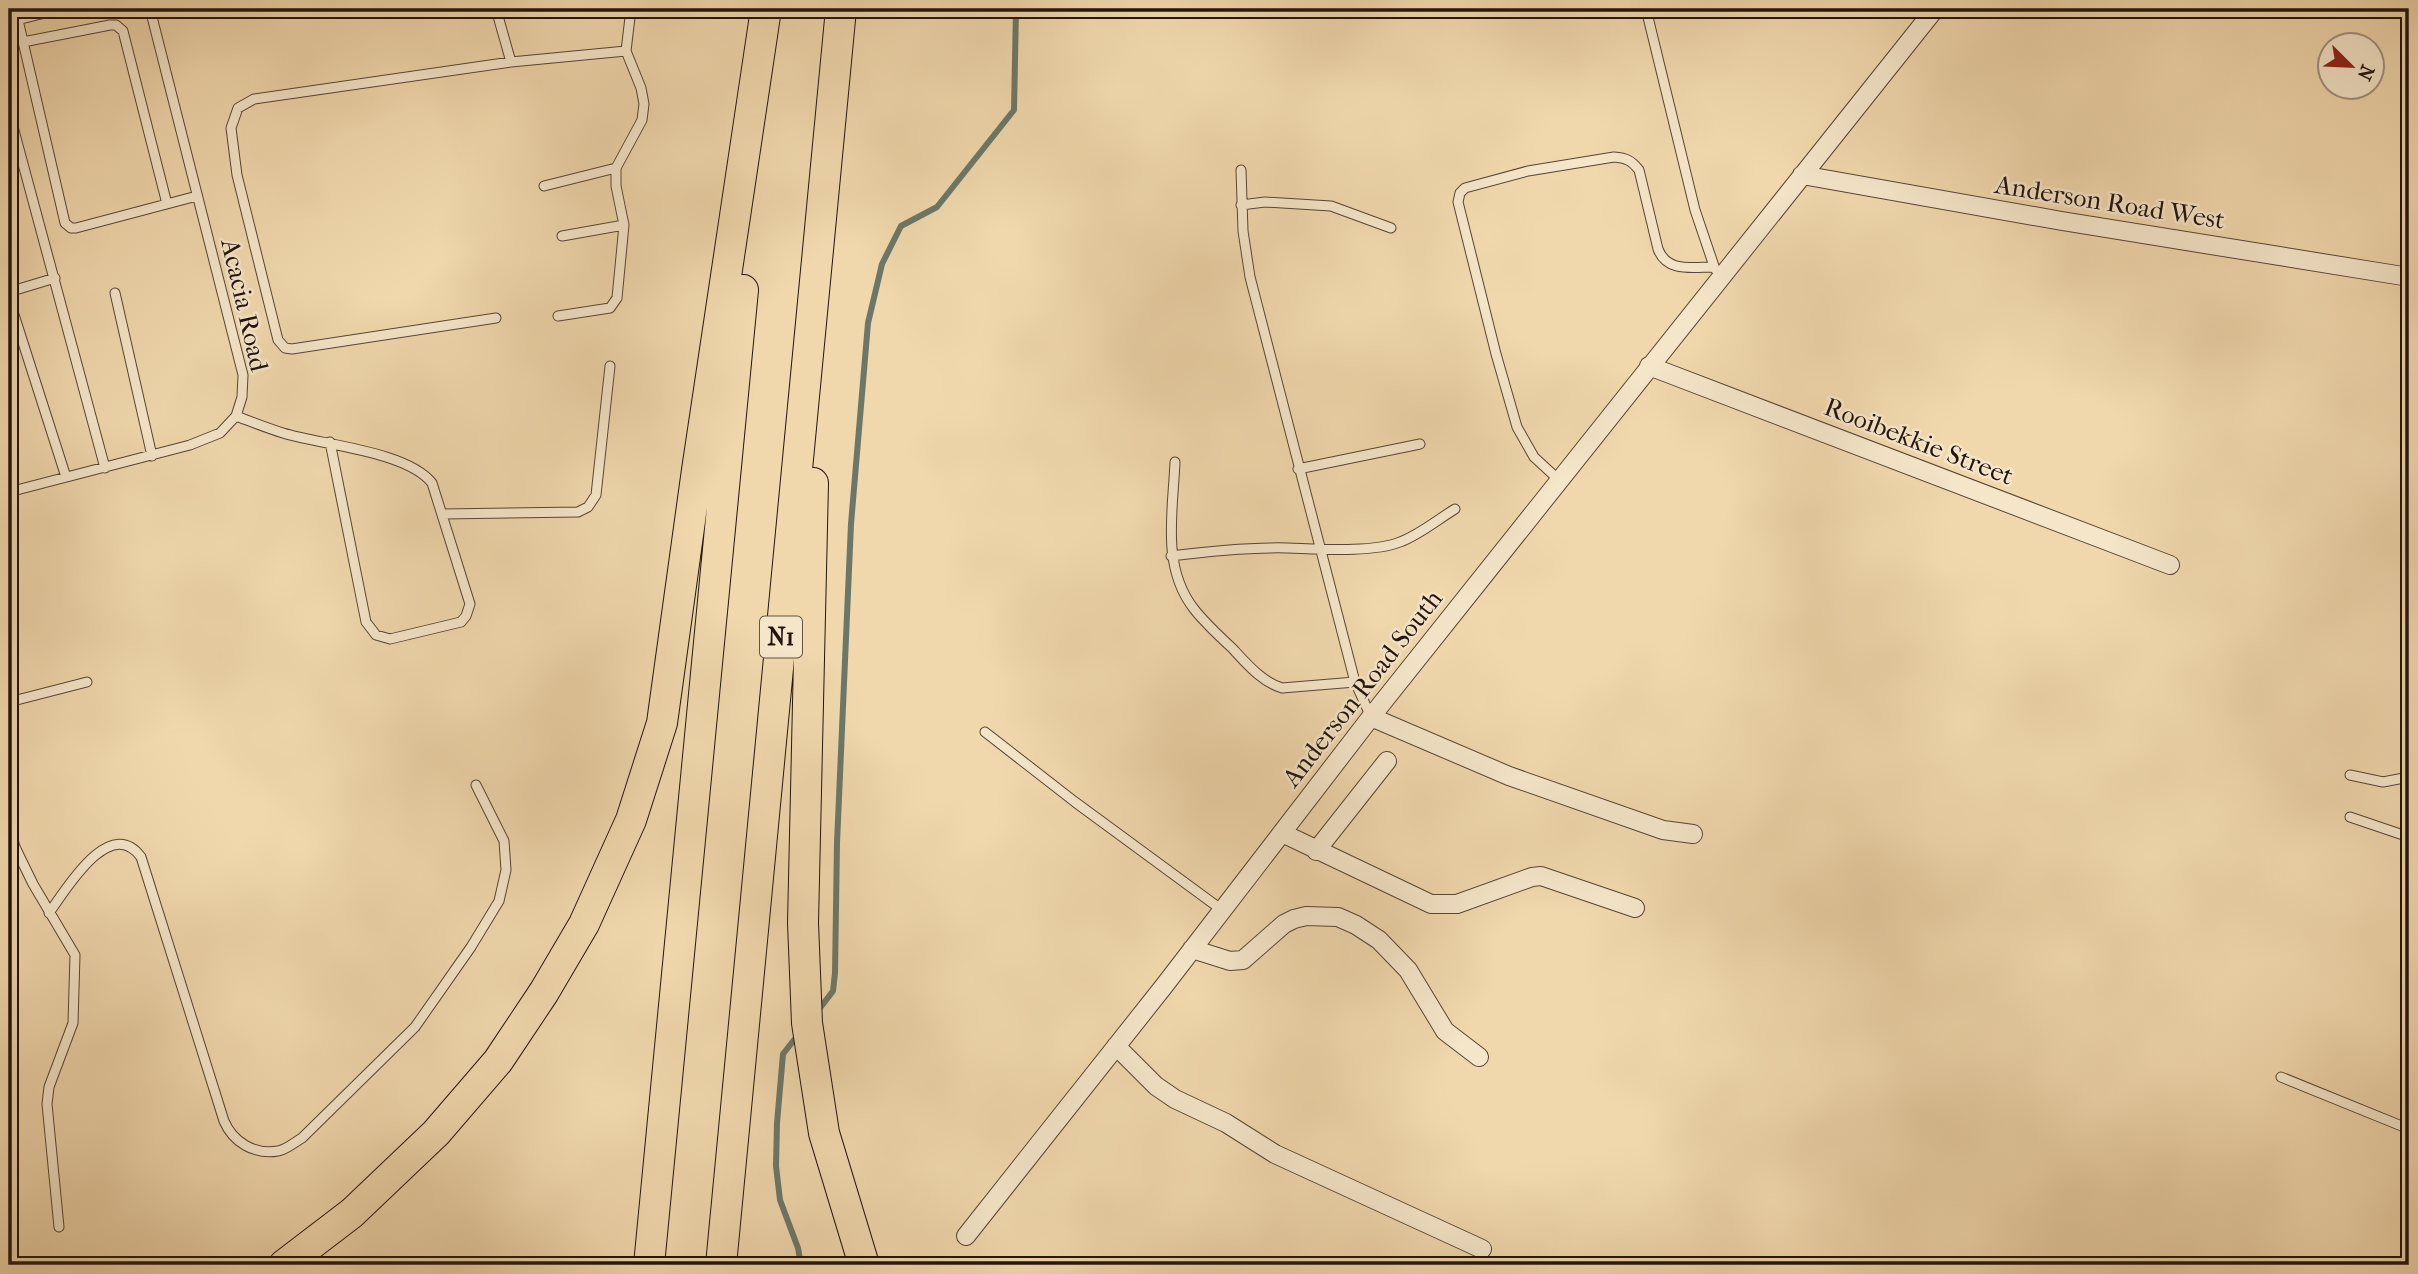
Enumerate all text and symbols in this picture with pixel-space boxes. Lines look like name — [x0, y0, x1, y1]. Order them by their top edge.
north arrow — [2316, 32, 2386, 102]
text: N — [2352, 61, 2379, 84]
street label: Anderson Road West — [1992, 169, 2228, 236]
street label: Acacia Road — [214, 235, 275, 375]
street label: Rooibekkie Street — [1820, 391, 2018, 492]
street label: Anderson Road South — [1275, 583, 1449, 794]
road number: N1 — [760, 616, 802, 658]

